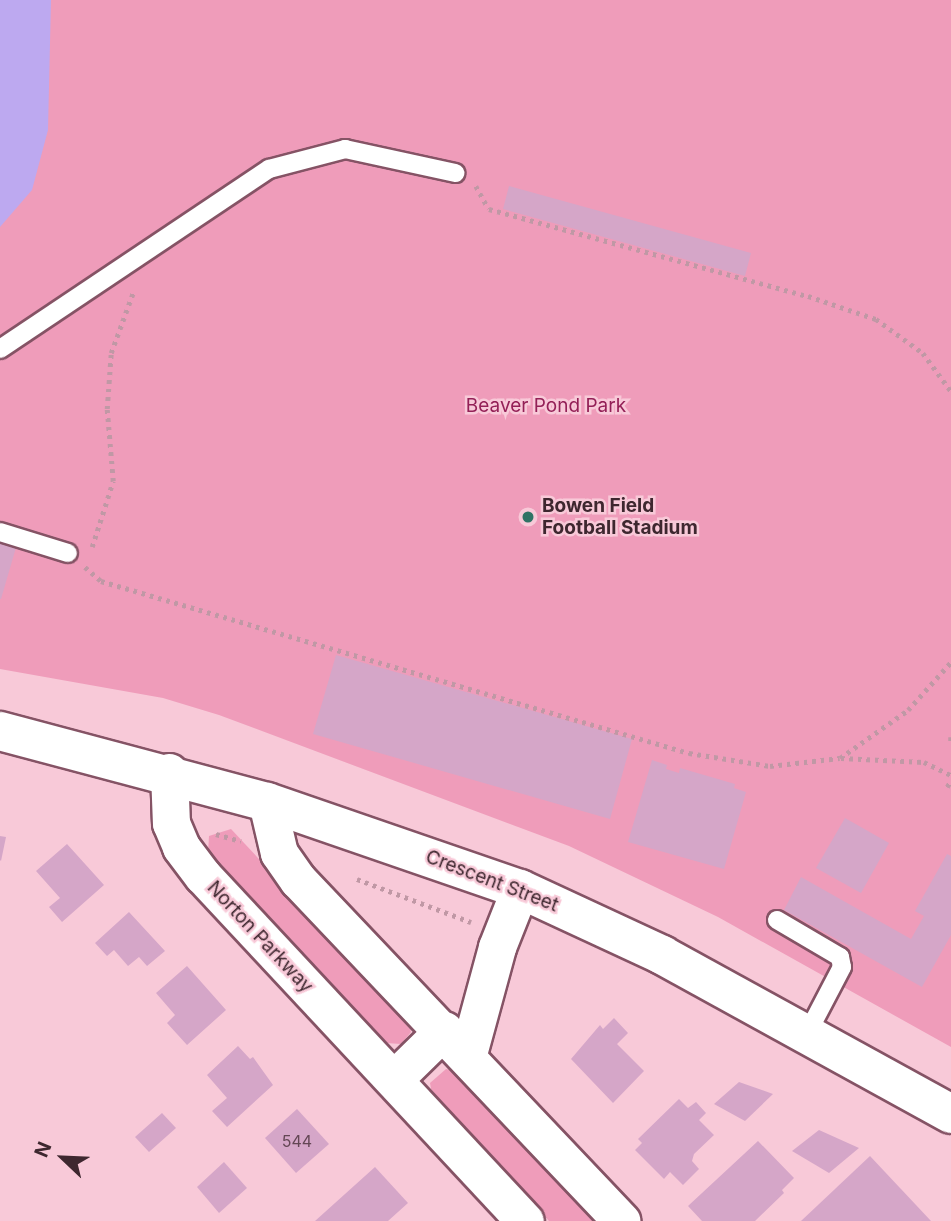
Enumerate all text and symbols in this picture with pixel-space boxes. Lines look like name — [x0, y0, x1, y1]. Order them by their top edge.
park label: Beaver Pond Park — [466, 395, 626, 417]
place label: Bowen Field Football Stadium — [542, 495, 698, 539]
marker: Bowen Field Football Stadium — [520, 509, 536, 525]
street label: Crescent Street — [422, 845, 562, 917]
street label: Norton Parkway — [202, 876, 318, 998]
north arrow — [28, 1123, 98, 1193]
house number: 544 — [282, 1131, 312, 1151]
text: N — [30, 1138, 57, 1161]

